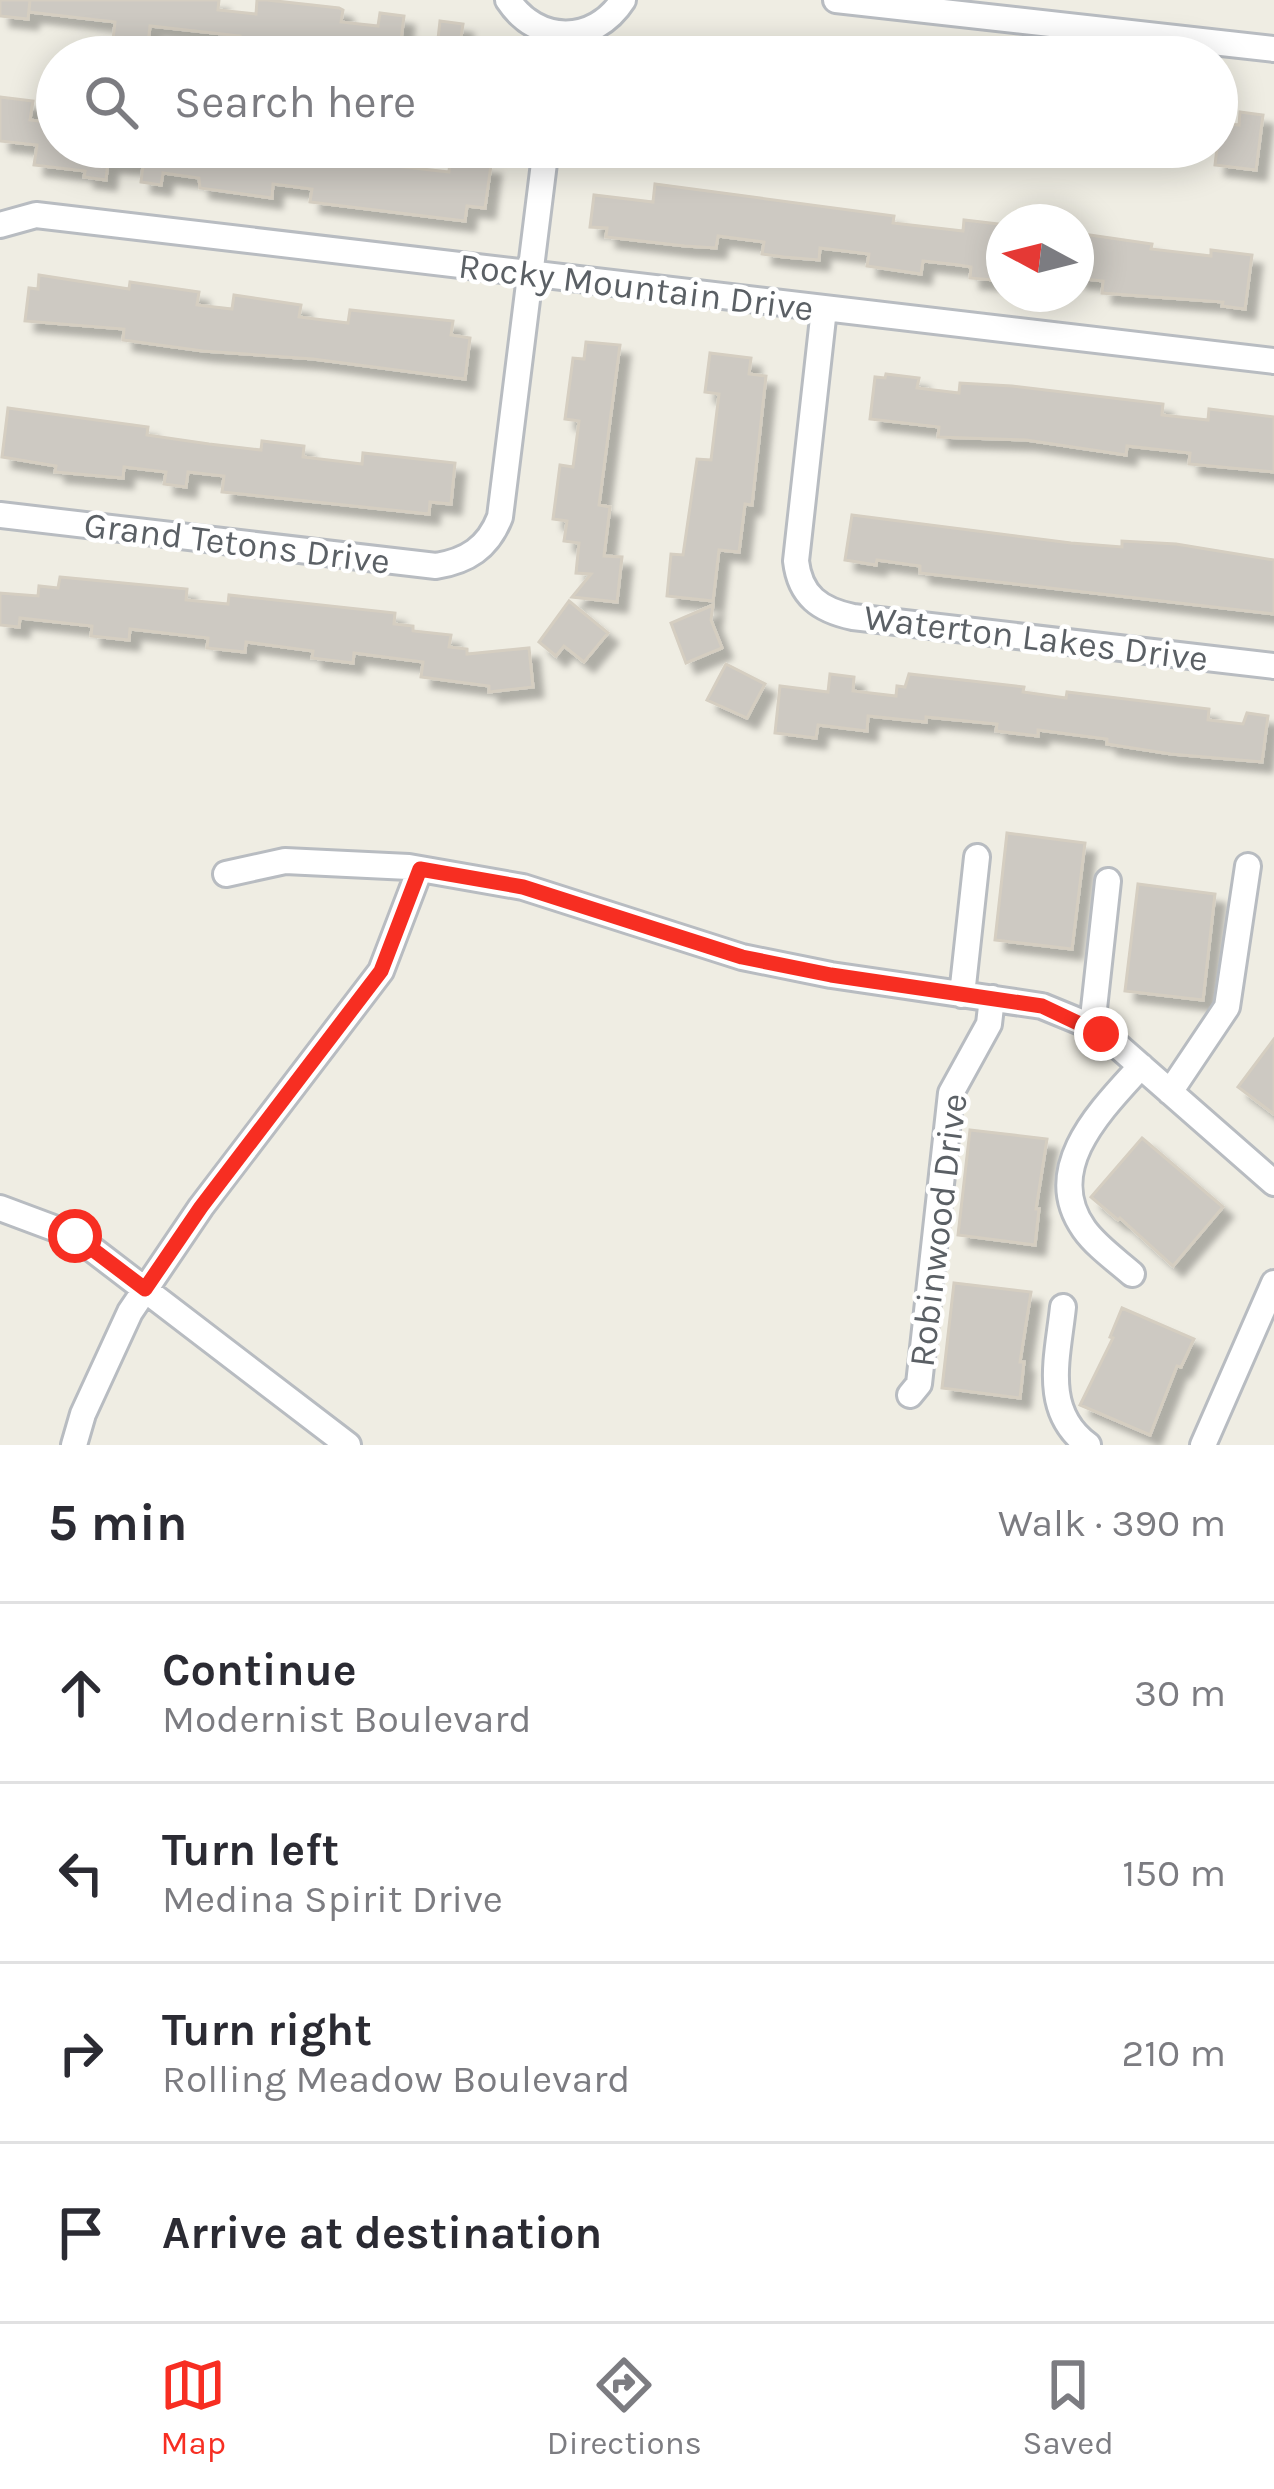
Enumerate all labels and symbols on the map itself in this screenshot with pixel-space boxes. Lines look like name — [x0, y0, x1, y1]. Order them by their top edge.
north arrow — [986, 204, 1094, 312]
street label: Rocky Mountain Drive — [456, 244, 816, 330]
street label: Grand Tetons Drive — [82, 503, 392, 583]
street label: Waterton Lakes Drive — [862, 596, 1210, 680]
route end — [1074, 1007, 1128, 1061]
street label: Robinwood Drive — [900, 1091, 976, 1369]
route start — [48, 1209, 102, 1263]

